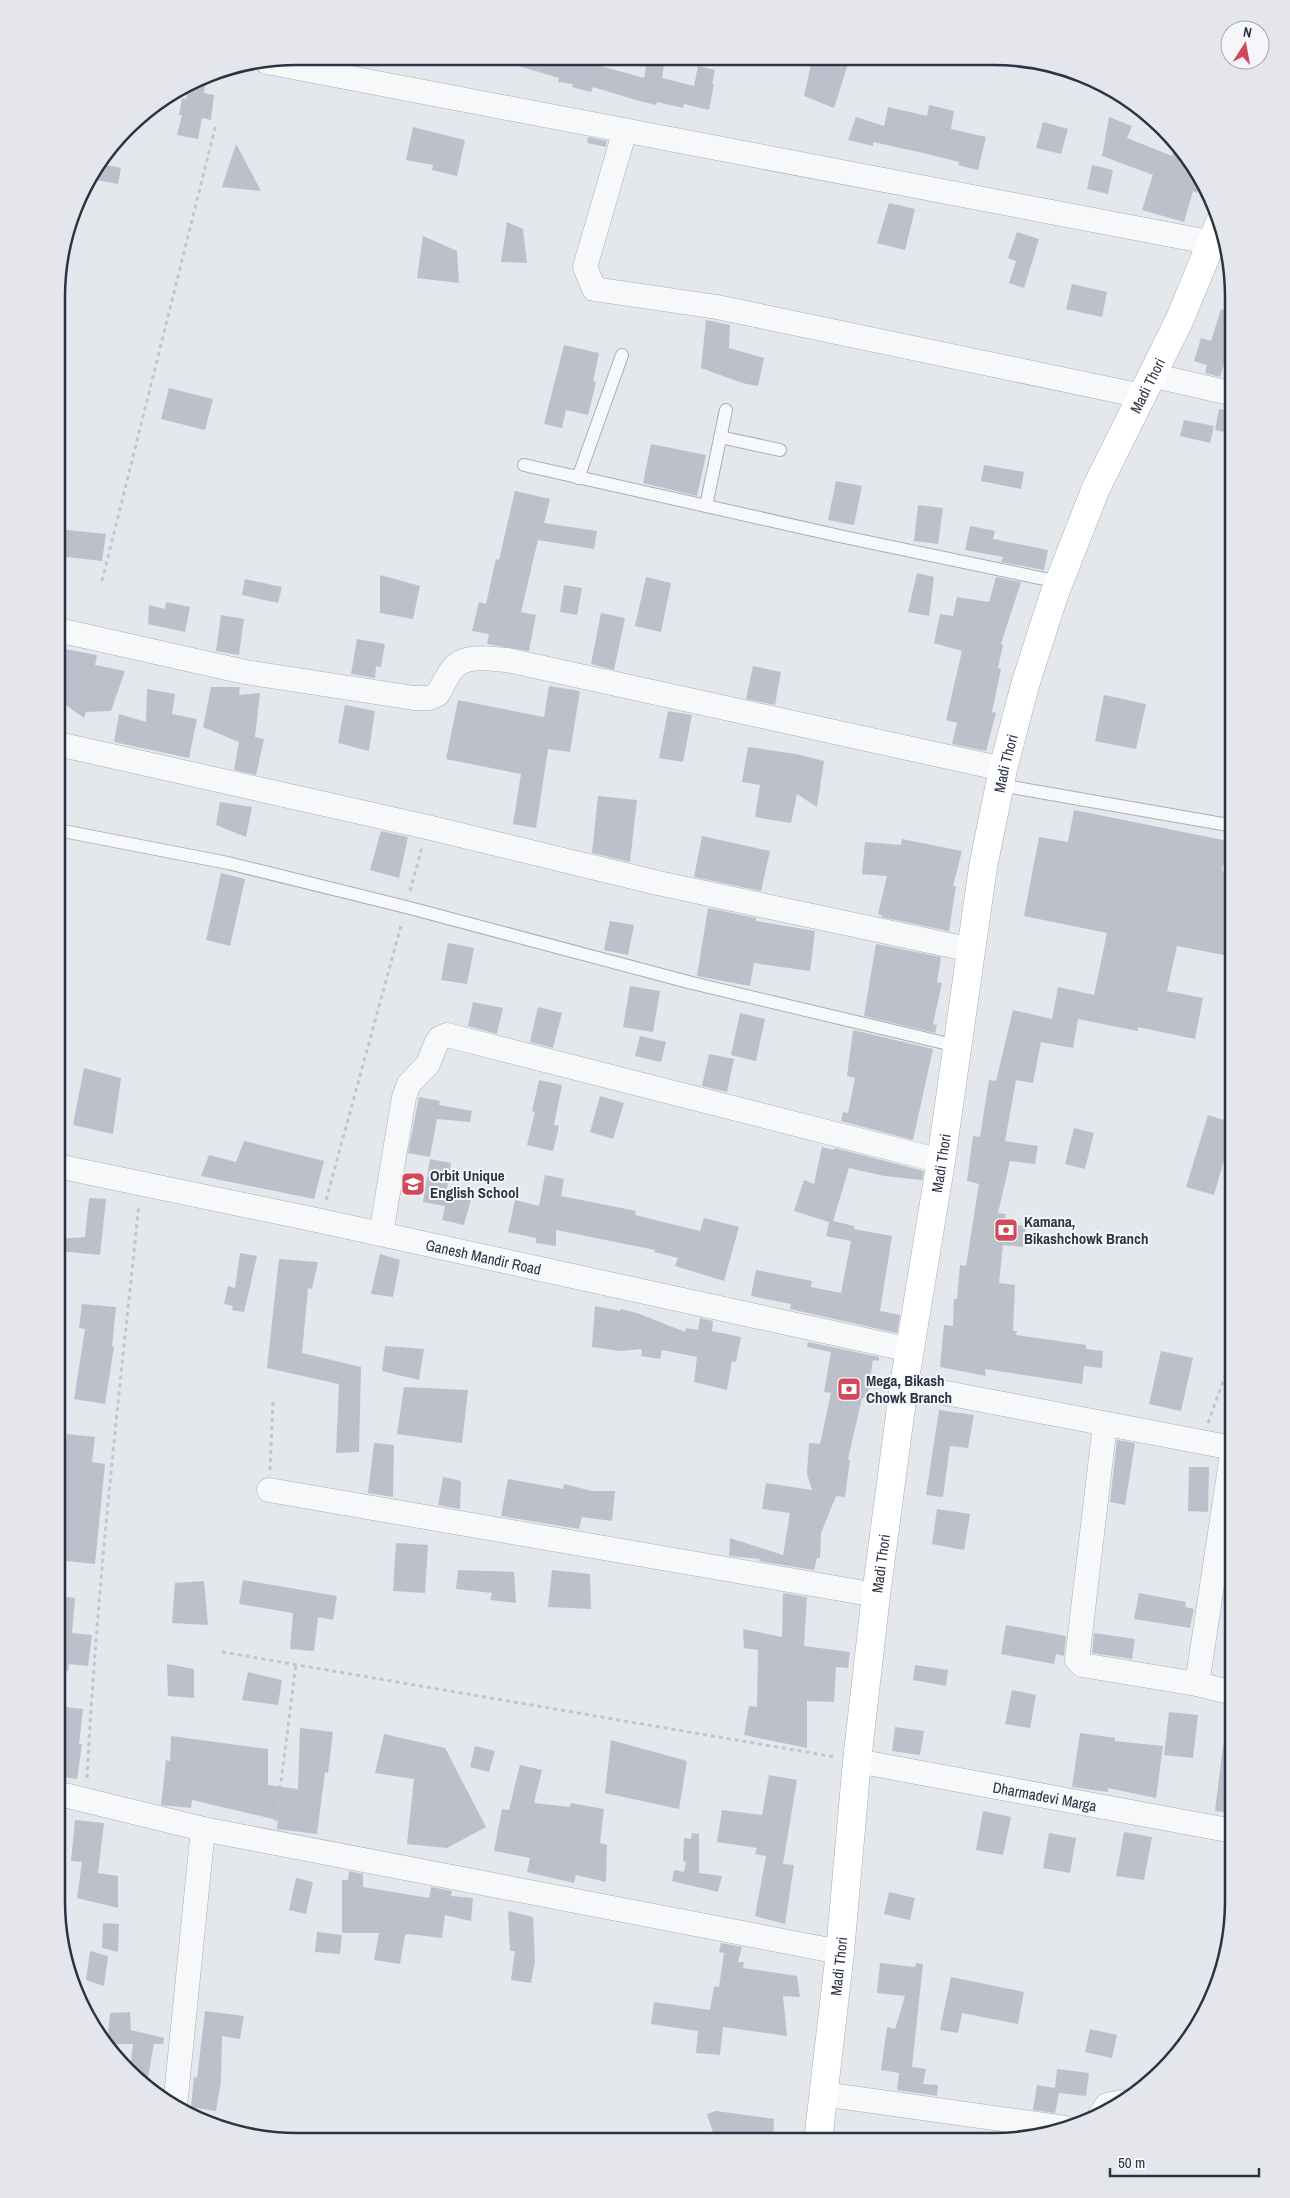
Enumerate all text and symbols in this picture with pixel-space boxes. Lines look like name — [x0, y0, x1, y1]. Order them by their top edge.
north arrow — [1220, 20, 1270, 70]
text: N — [1242, 23, 1253, 42]
street label: Madi Thori — [1124, 354, 1170, 417]
street label: Madi Thori — [988, 732, 1022, 794]
street label: Madi Thori — [925, 1132, 955, 1194]
place label: Orbit Unique English School — [430, 1165, 519, 1203]
school or university icon: Orbit Unique English School — [400, 1171, 426, 1197]
place label: Kamana, Bikashchowk Branch — [1024, 1211, 1148, 1249]
bank icon: Kamana, Bikashchowk Branch — [993, 1217, 1019, 1243]
street label: Ganesh Mandir Road — [424, 1234, 543, 1279]
place label: Mega, Bikash Chowk Branch — [866, 1370, 952, 1408]
bank icon: Mega, Bikash Chowk Branch — [836, 1376, 862, 1402]
street label: Madi Thori — [866, 1533, 895, 1594]
street label: Dharmadevi Marga — [991, 1776, 1099, 1816]
street label: Madi Thori — [824, 1936, 852, 1997]
scale bar — [1110, 2146, 1259, 2178]
text: 50 m — [1118, 2152, 1145, 2173]

